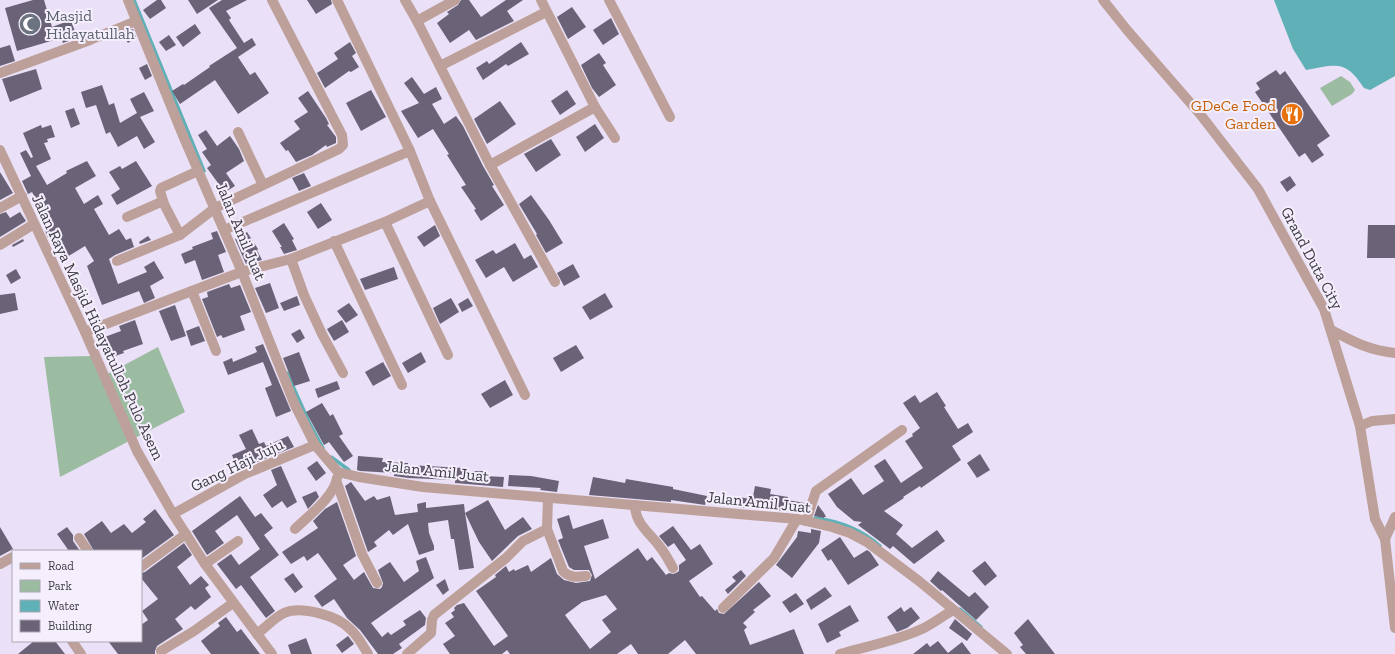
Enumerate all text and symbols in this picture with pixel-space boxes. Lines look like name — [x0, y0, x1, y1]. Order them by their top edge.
place label: Masjid Hidayatullah — [46, 6, 135, 43]
mosque icon: Masjid Hidayatullah — [17, 11, 43, 37]
place label: GDeCe Food Garden — [1191, 96, 1277, 133]
restaurant icon: GDeCe Food Garden — [1279, 101, 1305, 127]
street label: Jalan Amil Juat — [212, 179, 270, 283]
street label: Jalan Raya Masjid Hidayatulloh Pulo Asem — [28, 191, 168, 463]
street label: Grand Duta City — [1277, 203, 1347, 313]
street label: Gang Haji Juju — [188, 434, 286, 496]
street label: Jalan Amil Juat — [384, 456, 490, 486]
street label: Jalan Amil Juat — [706, 487, 812, 517]
legend — [12, 550, 142, 642]
text: Road — [48, 559, 74, 573]
text: Park — [48, 579, 73, 593]
text: Water — [48, 599, 80, 613]
text: Building — [48, 619, 92, 633]

